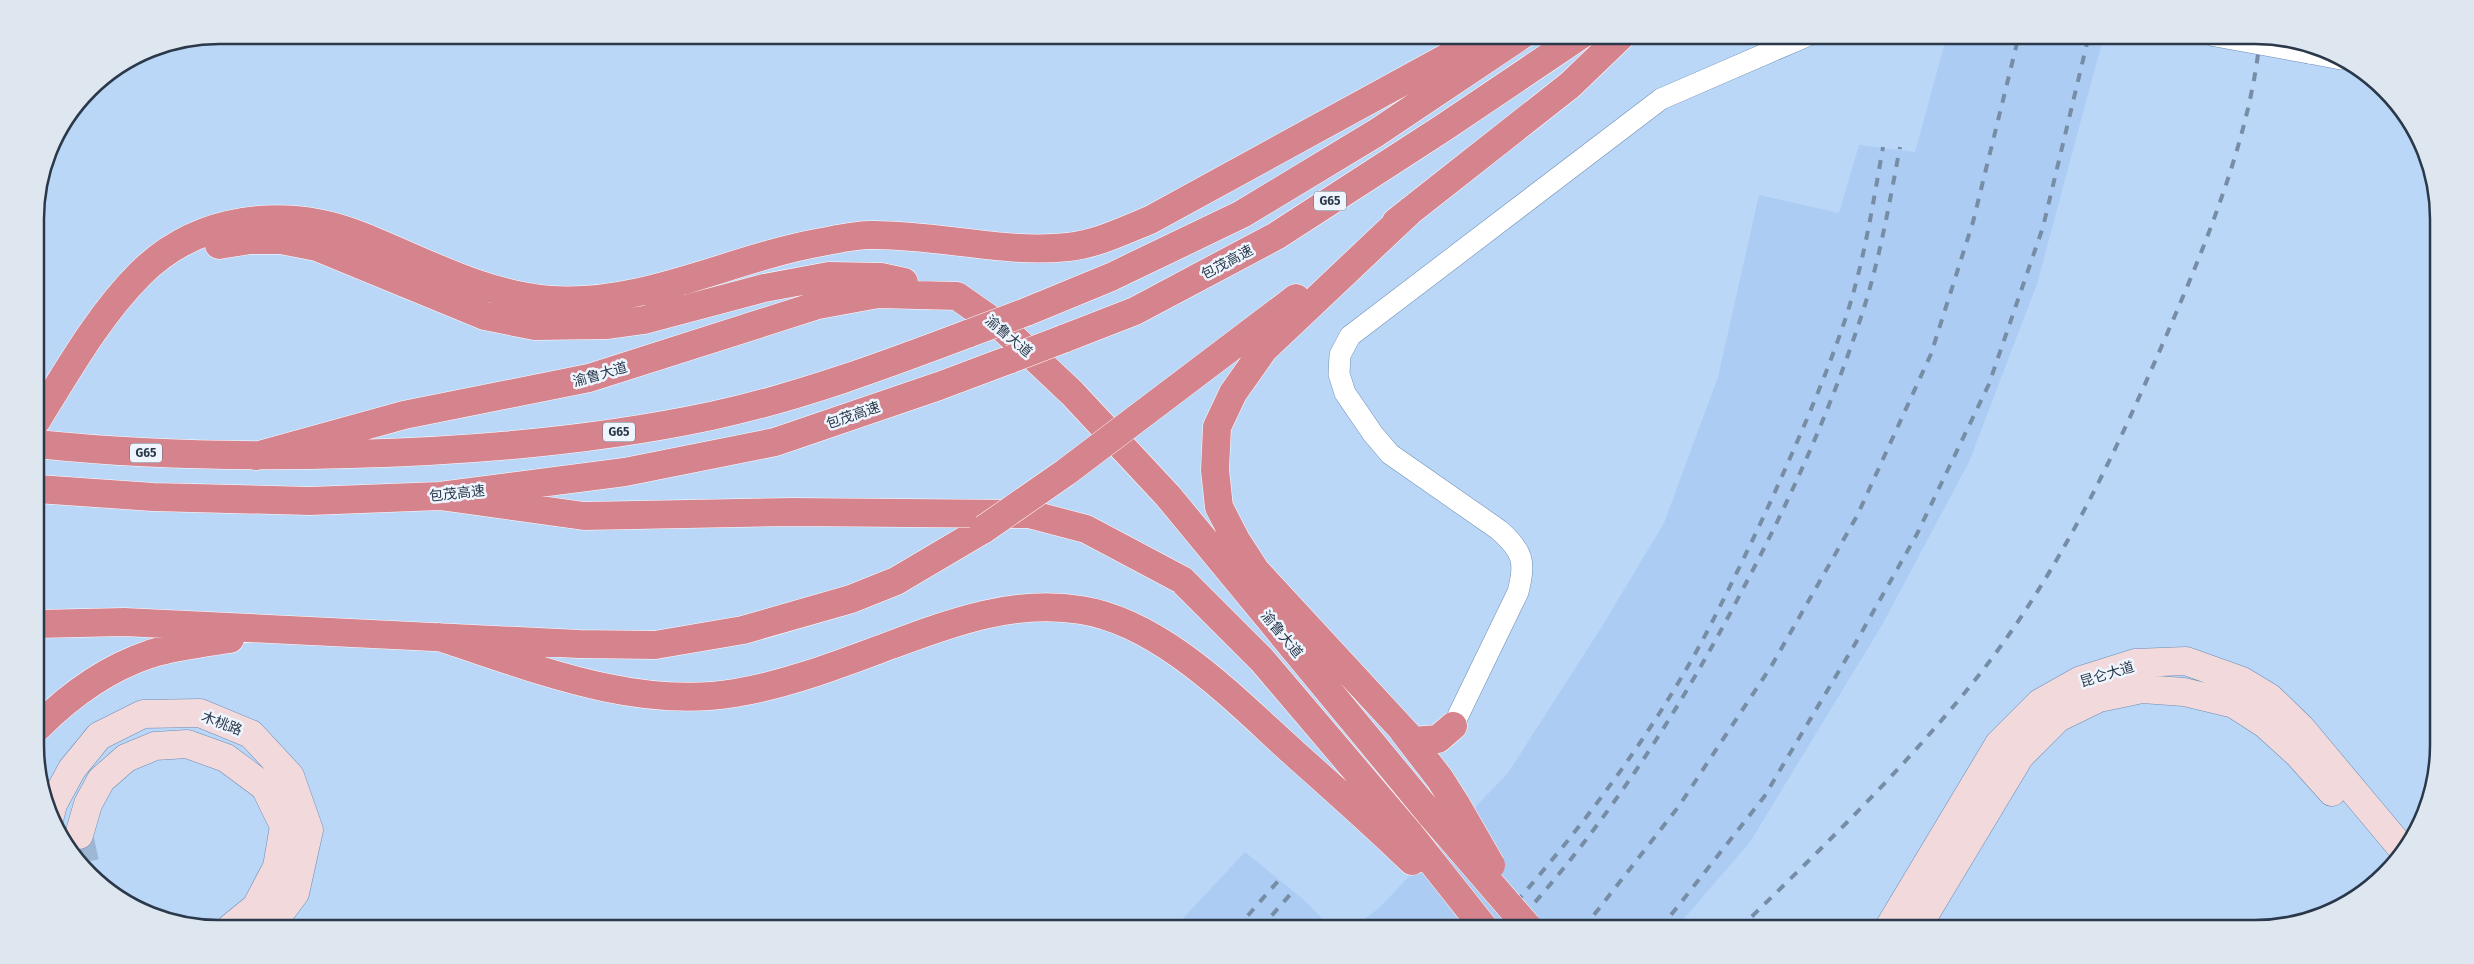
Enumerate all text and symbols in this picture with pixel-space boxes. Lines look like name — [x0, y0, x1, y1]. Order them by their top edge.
road number: G65 — [1314, 192, 1346, 210]
street label: 包茂高速 — [1199, 242, 1256, 283]
street label: 渝鲁大道 — [982, 312, 1036, 361]
street label: 渝鲁大道 — [571, 359, 629, 390]
street label: 包茂高速 — [824, 398, 882, 433]
road number: G65 — [603, 422, 635, 442]
road number: G65 — [130, 443, 162, 462]
street label: 包茂高速 — [428, 482, 486, 505]
street label: 渝鲁大道 — [1257, 607, 1306, 661]
street label: 昆仑大道 — [2078, 658, 2136, 691]
street label: 木桃路 — [199, 708, 244, 739]

